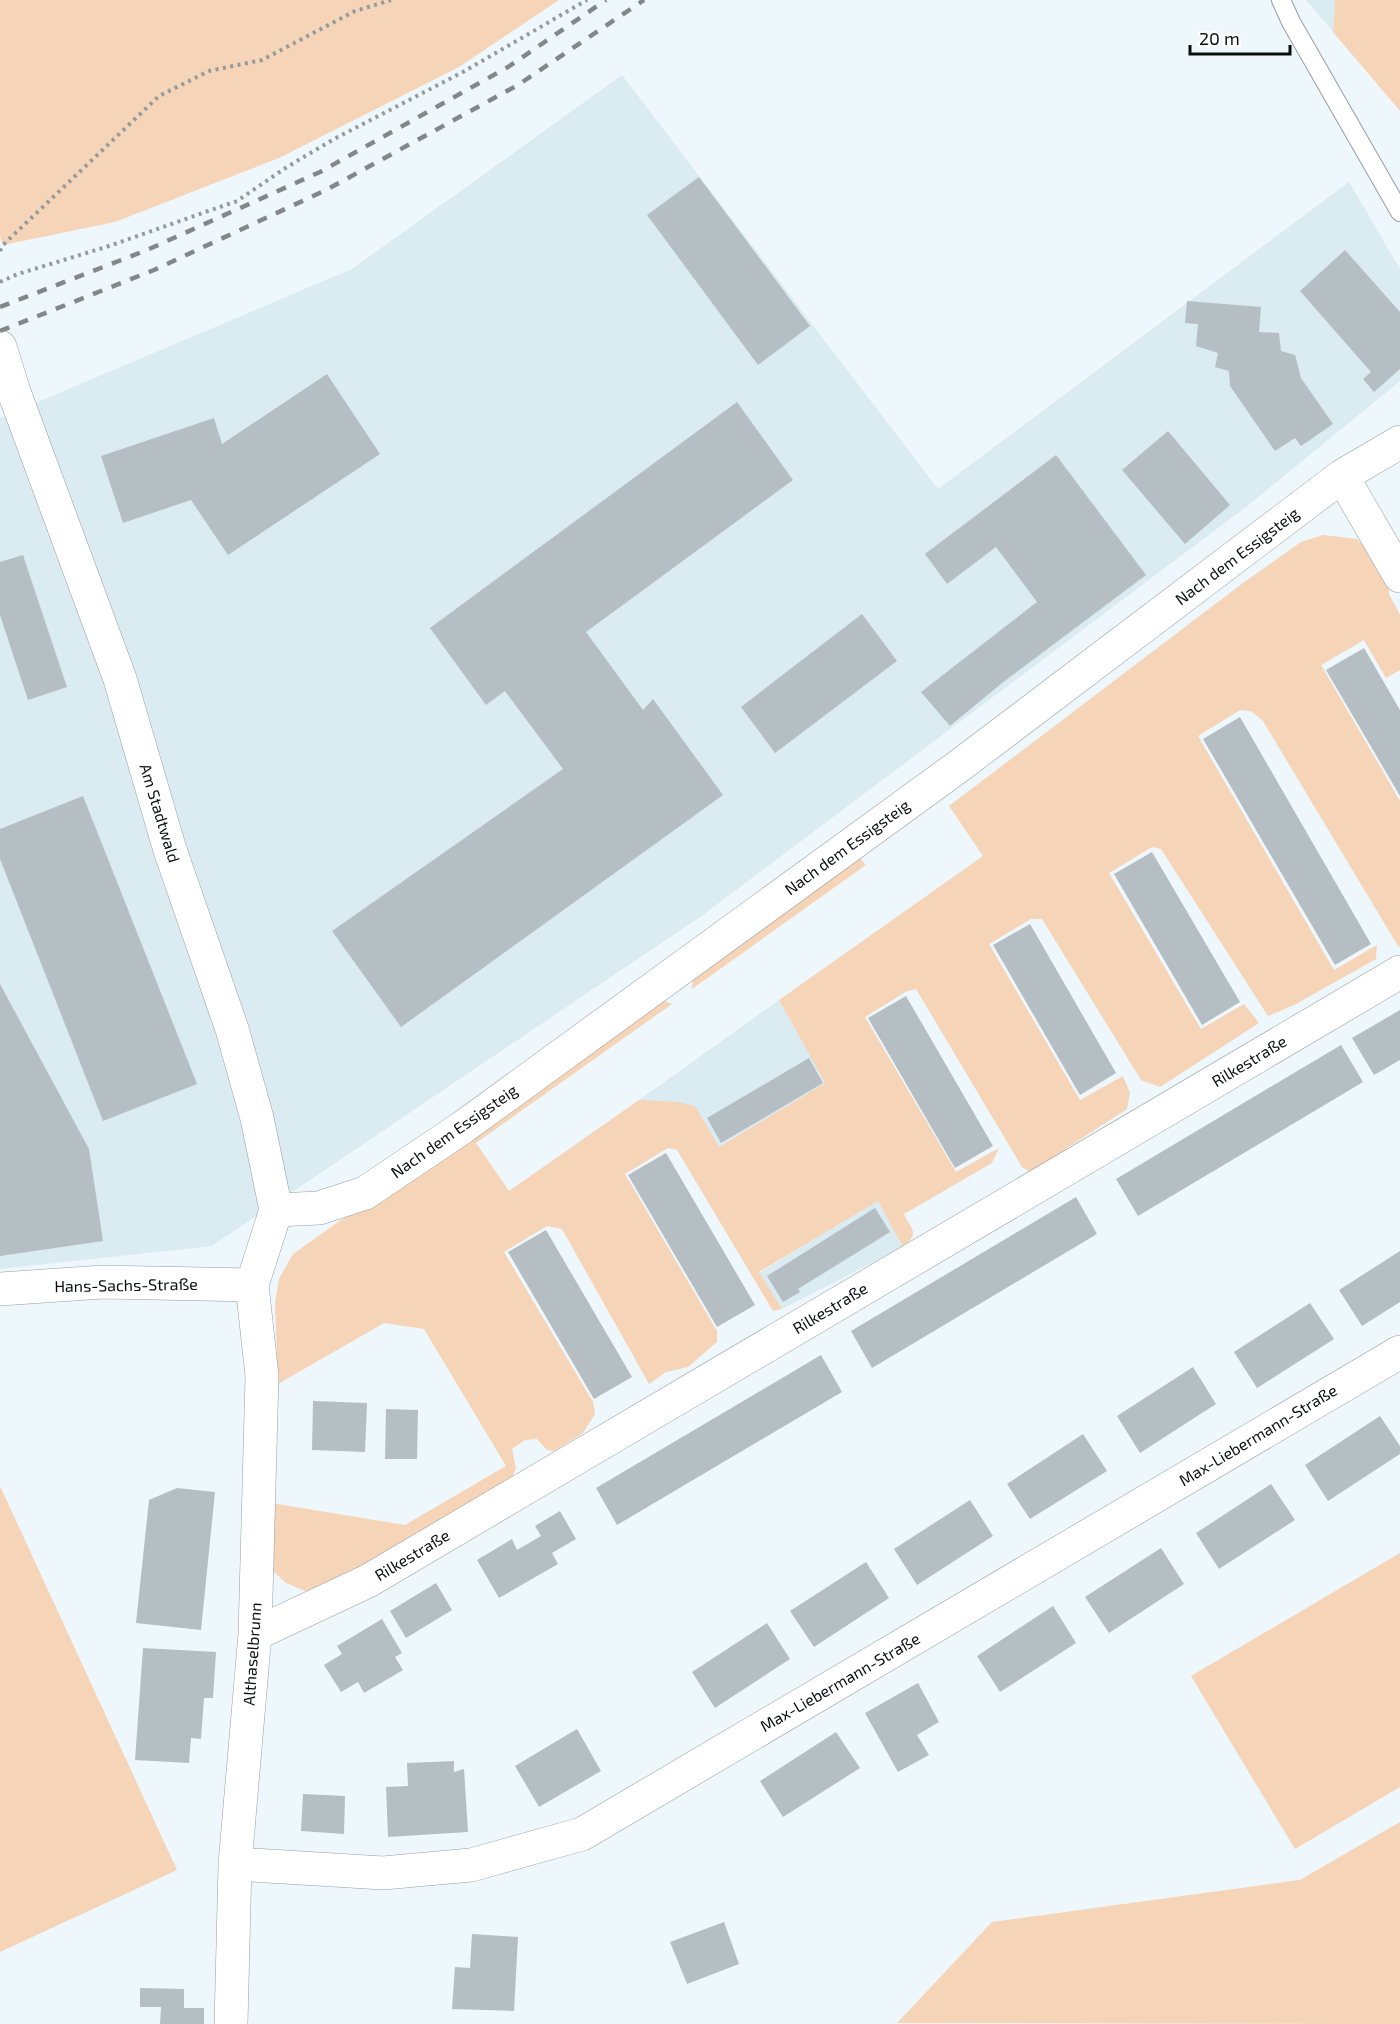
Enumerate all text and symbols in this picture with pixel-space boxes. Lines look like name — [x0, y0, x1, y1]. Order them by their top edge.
scale bar — [1190, 18, 1290, 56]
text: 20 m — [1199, 27, 1240, 49]
street label: Nach dem Essigsteig — [1171, 503, 1302, 608]
street label: Am Stadtwald — [136, 761, 185, 865]
street label: Nach dem Essigsteig — [780, 795, 913, 898]
street label: Rilkestraße — [1208, 1031, 1290, 1090]
street label: Nach dem Essigsteig — [387, 1080, 521, 1181]
street label: Hans-Sachs-Straße — [54, 1274, 198, 1295]
street label: Rilkestraße — [789, 1278, 871, 1337]
street label: Max-Liebermann-Straße — [1175, 1380, 1340, 1489]
street label: Rilkestraße — [371, 1525, 453, 1584]
street label: Althaselbrunn — [238, 1602, 265, 1706]
street label: Max-Liebermann-Straße — [757, 1628, 923, 1735]

